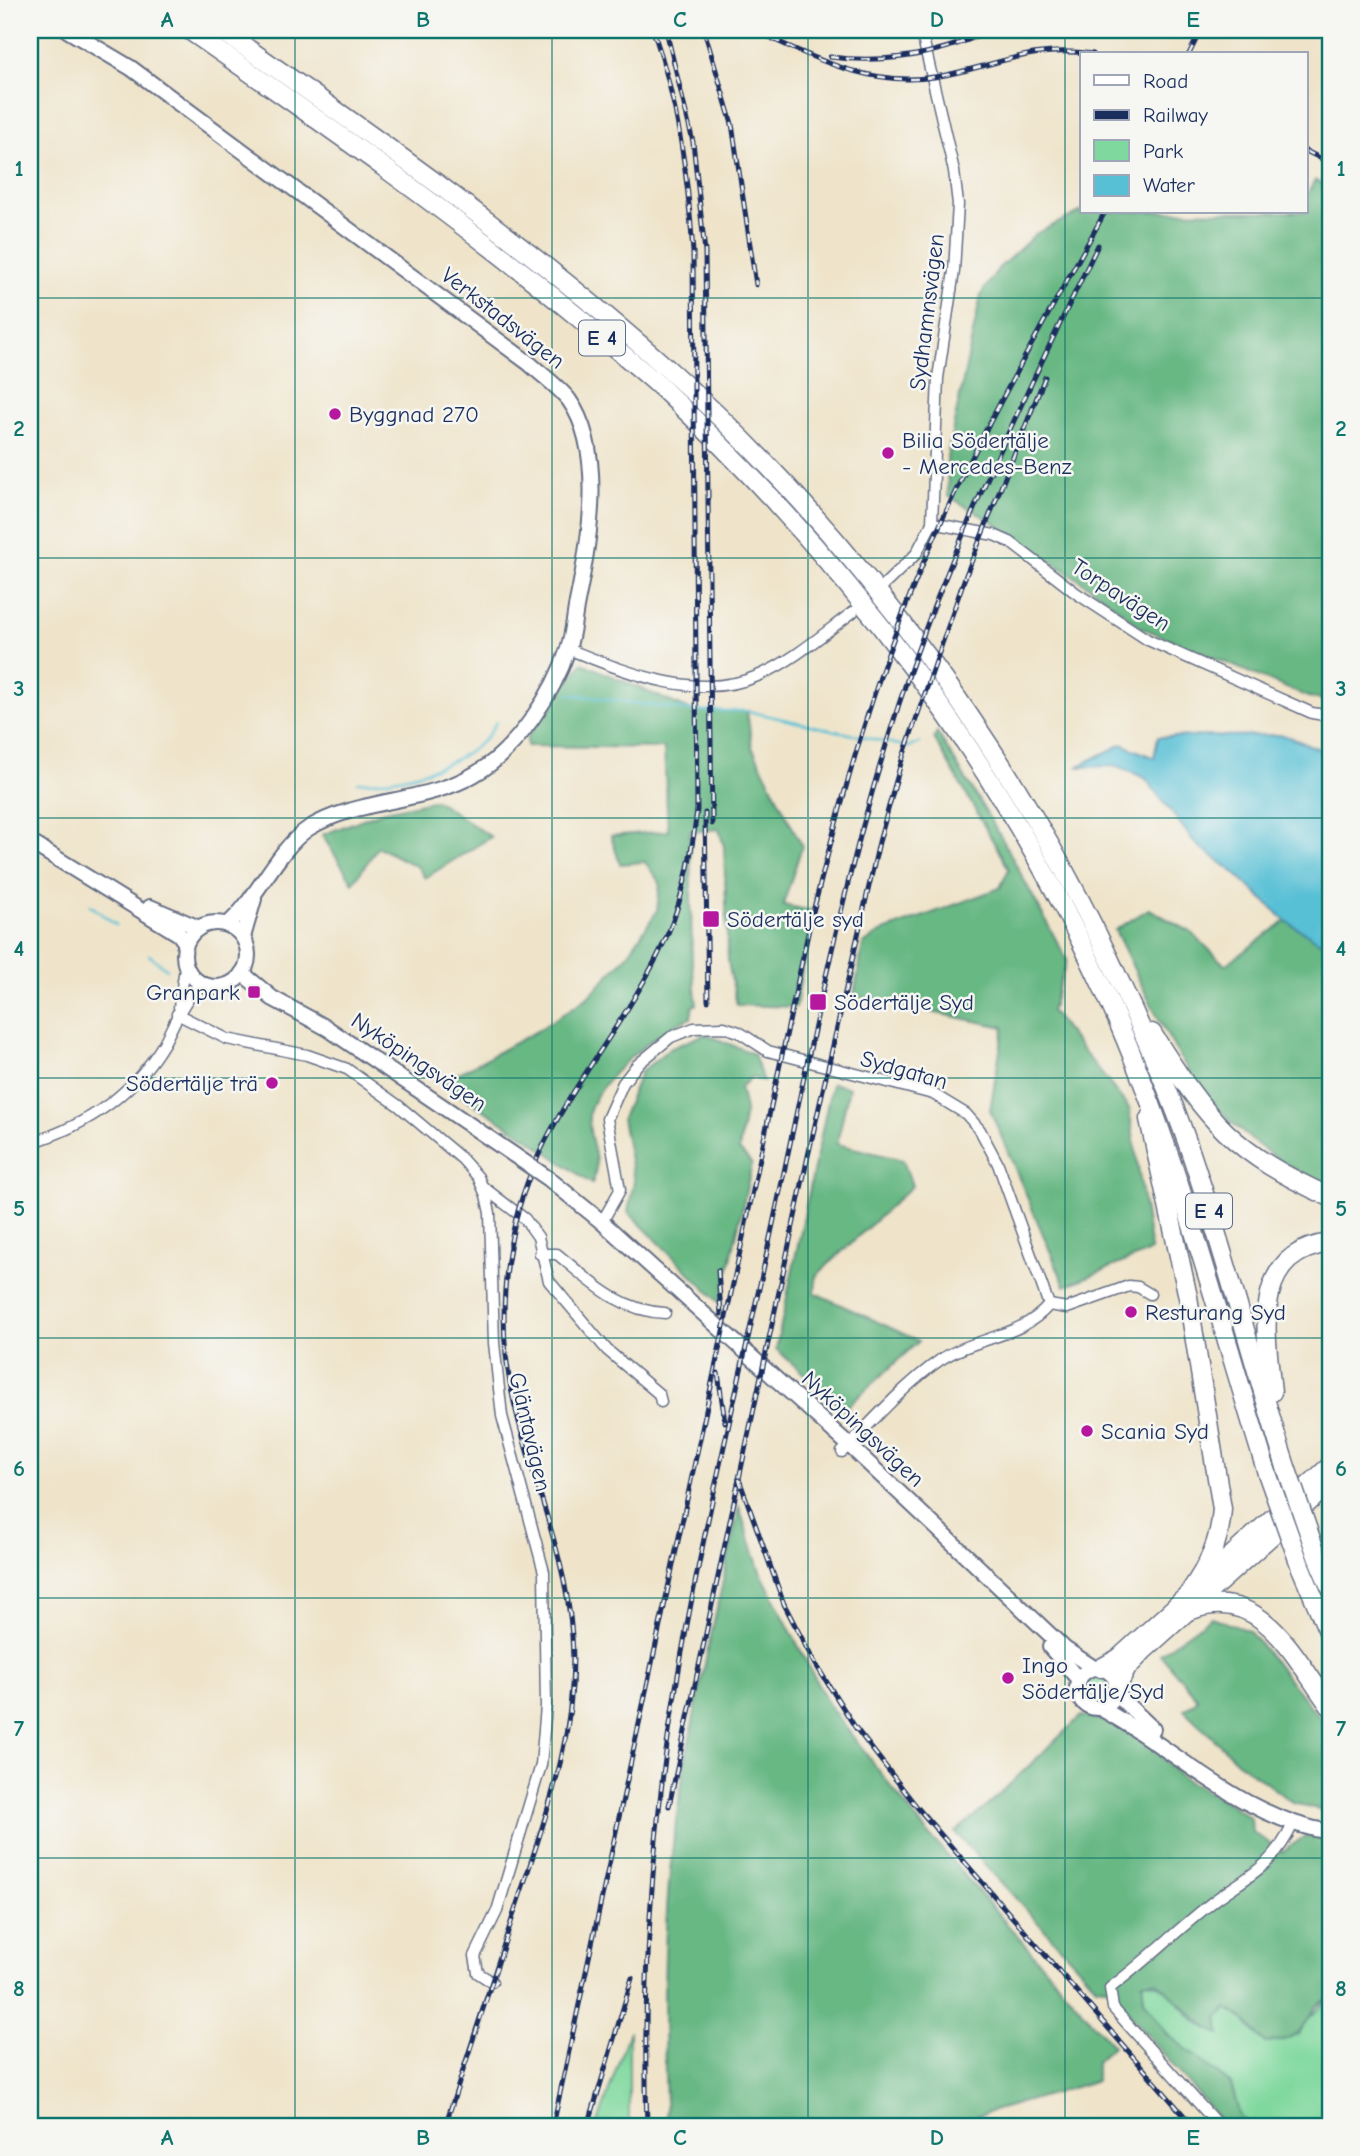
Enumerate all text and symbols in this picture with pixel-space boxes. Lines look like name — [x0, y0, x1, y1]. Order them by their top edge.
text: A — [161, 6, 174, 33]
text: B — [416, 6, 430, 33]
text: C — [673, 6, 687, 33]
text: D — [930, 6, 944, 33]
text: E — [1186, 6, 1200, 33]
legend — [1080, 52, 1308, 214]
text: Road — [1143, 69, 1188, 93]
text: Railway — [1143, 103, 1208, 127]
text: Park — [1143, 139, 1183, 163]
text: 1 — [14, 155, 24, 182]
text: 1 — [1336, 155, 1346, 182]
text: Water — [1143, 173, 1196, 197]
street label: Sydhamnsvägen — [904, 232, 950, 392]
street label: Verkstadsvägen — [436, 261, 570, 375]
road number: E 4 — [579, 320, 625, 356]
place label: Byggnad 270 — [349, 401, 479, 428]
marker: Byggnad 270 — [327, 406, 343, 422]
text: 2 — [13, 415, 25, 442]
text: 2 — [1335, 415, 1347, 442]
place label: Bilia Södertälje - Mercedes-Benz — [902, 427, 1072, 480]
marker: Bilia Södertälje - Mercedes-Benz — [880, 445, 896, 461]
street label: Torpavägen — [1066, 553, 1176, 637]
text: 3 — [13, 675, 25, 702]
text: 3 — [1335, 675, 1347, 702]
place label: Södertälje syd — [727, 906, 864, 933]
marker: Södertälje syd — [701, 909, 721, 929]
text: 4 — [14, 935, 25, 962]
text: 4 — [1336, 935, 1347, 962]
place label: Granpark — [146, 979, 240, 1006]
marker: Granpark — [246, 984, 262, 1000]
place label: Södertälje Syd — [834, 989, 974, 1016]
marker: Södertälje Syd — [808, 992, 828, 1012]
street label: Nyköpingsvägen — [346, 1007, 492, 1117]
street label: Sydgatan — [857, 1045, 951, 1095]
place label: Södertälje trä — [126, 1070, 258, 1097]
marker: Södertälje trä — [264, 1075, 280, 1091]
road number: E 4 — [1186, 1194, 1232, 1228]
text: 5 — [13, 1195, 25, 1222]
text: 5 — [1335, 1195, 1347, 1222]
place label: Resturang Syd — [1145, 1299, 1286, 1326]
marker: Resturang Syd — [1123, 1304, 1139, 1320]
street label: Nyköpingsvägen — [796, 1365, 930, 1493]
street label: Gläntavägen — [503, 1370, 557, 1494]
place label: Scania Syd — [1101, 1418, 1209, 1445]
marker: Scania Syd — [1079, 1423, 1095, 1439]
text: 6 — [13, 1455, 25, 1482]
text: 6 — [1335, 1455, 1347, 1482]
place label: Ingo Södertälje/Syd — [1022, 1652, 1164, 1705]
marker: Ingo Södertälje/Syd — [1000, 1670, 1016, 1686]
text: 7 — [14, 1715, 25, 1742]
text: 7 — [1336, 1715, 1347, 1742]
text: 8 — [13, 1975, 25, 2002]
text: 8 — [1335, 1975, 1347, 2002]
text: A — [161, 2124, 174, 2151]
text: B — [416, 2124, 430, 2151]
text: C — [673, 2124, 687, 2151]
text: D — [930, 2124, 944, 2151]
text: E — [1186, 2124, 1200, 2151]

